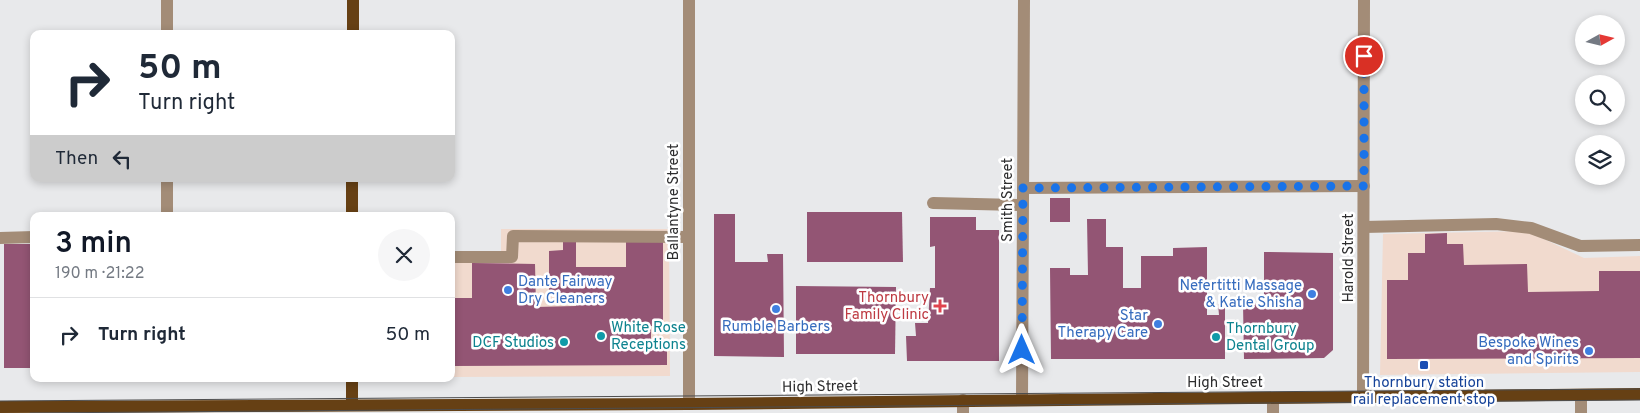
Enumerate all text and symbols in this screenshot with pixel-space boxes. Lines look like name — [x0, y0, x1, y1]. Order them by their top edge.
north arrow — [1575, 15, 1625, 65]
map controls — [1575, 15, 1625, 185]
pin — [1343, 35, 1385, 77]
icon: arrive — [1350, 42, 1378, 70]
text: 50 m — [138, 47, 222, 91]
icon: right — [55, 50, 120, 115]
button: search — [1575, 75, 1625, 125]
text: Turn right — [138, 90, 235, 117]
button: layers — [1575, 135, 1625, 185]
street label: Ballantyne Street — [665, 143, 684, 261]
icon: left — [108, 145, 136, 173]
text: Then — [55, 147, 98, 171]
street label: Smith Street — [999, 158, 1018, 242]
street label: Harold Street — [1340, 213, 1359, 303]
text: 3 min — [55, 226, 132, 263]
button: close — [378, 229, 430, 281]
text: 190 m · 21:22 — [55, 264, 144, 284]
place label: Dante Fairway Dry Cleaners — [518, 273, 613, 309]
place label: Nefertitti Massage & Katie Shisha — [1179, 277, 1302, 313]
marker: Dante Fairway Dry Cleaners — [502, 284, 514, 296]
marker: Nefertitti Massage & Katie Shisha — [1306, 288, 1318, 300]
place label: Thornbury Family Clinic — [845, 289, 929, 325]
marker: Thornbury Family Clinic — [933, 299, 947, 313]
marker: Rumble Barbers — [770, 303, 782, 315]
place label: Star Therapy Care — [1058, 307, 1148, 343]
place label: Rumble Barbers — [722, 318, 830, 337]
marker: Star Therapy Care — [1152, 318, 1164, 330]
place label: White Rose Receptions — [611, 319, 686, 355]
place label: Thornbury Dental Group — [1226, 320, 1315, 356]
icon: right — [55, 321, 83, 349]
text: Turn right — [98, 323, 186, 347]
text: 50 m — [385, 323, 430, 347]
position arrow — [995, 323, 1047, 375]
marker: White Rose Receptions — [595, 330, 607, 342]
marker: Thornbury Dental Group — [1210, 331, 1222, 343]
place label: DCF Studios — [472, 334, 554, 353]
place label: Bespoke Wines and Spirits — [1478, 334, 1579, 370]
marker: DCF Studios — [558, 336, 570, 348]
marker: Bespoke Wines and Spirits — [1583, 345, 1595, 357]
marker: Thornbury station rail replacement stop — [1418, 359, 1430, 371]
street label: High Street — [1187, 374, 1263, 393]
place label: Thornbury station rail replacement stop — [1353, 374, 1495, 410]
street label: High Street — [782, 377, 858, 398]

